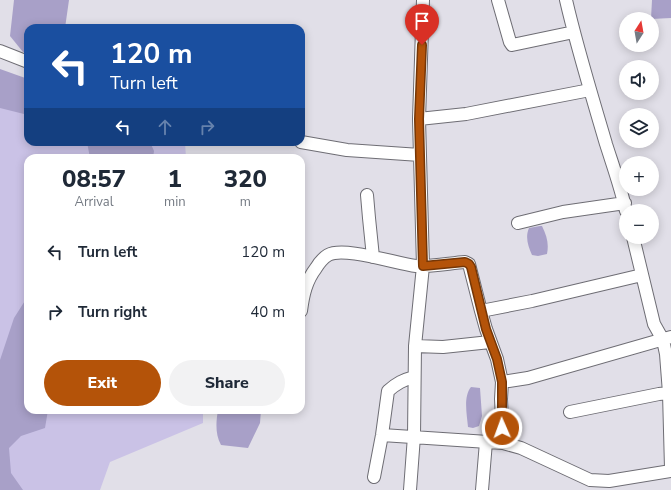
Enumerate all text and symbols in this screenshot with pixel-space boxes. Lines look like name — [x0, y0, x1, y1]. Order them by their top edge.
pin — [405, 4, 439, 45]
icon: arrive — [411, 10, 433, 32]
north arrow — [619, 12, 659, 52]
map controls — [619, 12, 659, 244]
text: 120 m — [110, 35, 193, 73]
icon: left — [44, 40, 96, 92]
button: sound — [619, 60, 659, 100]
text: Turn left — [110, 71, 178, 95]
button: layers — [619, 108, 659, 148]
icon: left — [112, 116, 134, 138]
icon: ahead — [154, 116, 176, 138]
icon: right — [196, 116, 218, 138]
button: + — [619, 156, 659, 196]
text: 08:57 — [62, 163, 126, 195]
text: 1 — [168, 163, 182, 195]
text: 320 — [224, 163, 267, 195]
text: Arrival — [74, 193, 114, 211]
text: min — [164, 193, 186, 211]
text: m — [240, 193, 251, 211]
button: − — [619, 204, 659, 244]
icon: left — [44, 241, 66, 263]
text: Turn left — [78, 242, 137, 262]
text: 120 m — [241, 242, 285, 262]
icon: right — [44, 301, 66, 323]
text: Turn right — [78, 302, 147, 322]
text: 40 m — [250, 302, 285, 322]
button: Exit — [44, 360, 161, 406]
button: Share — [169, 360, 285, 406]
position arrow — [481, 407, 523, 449]

